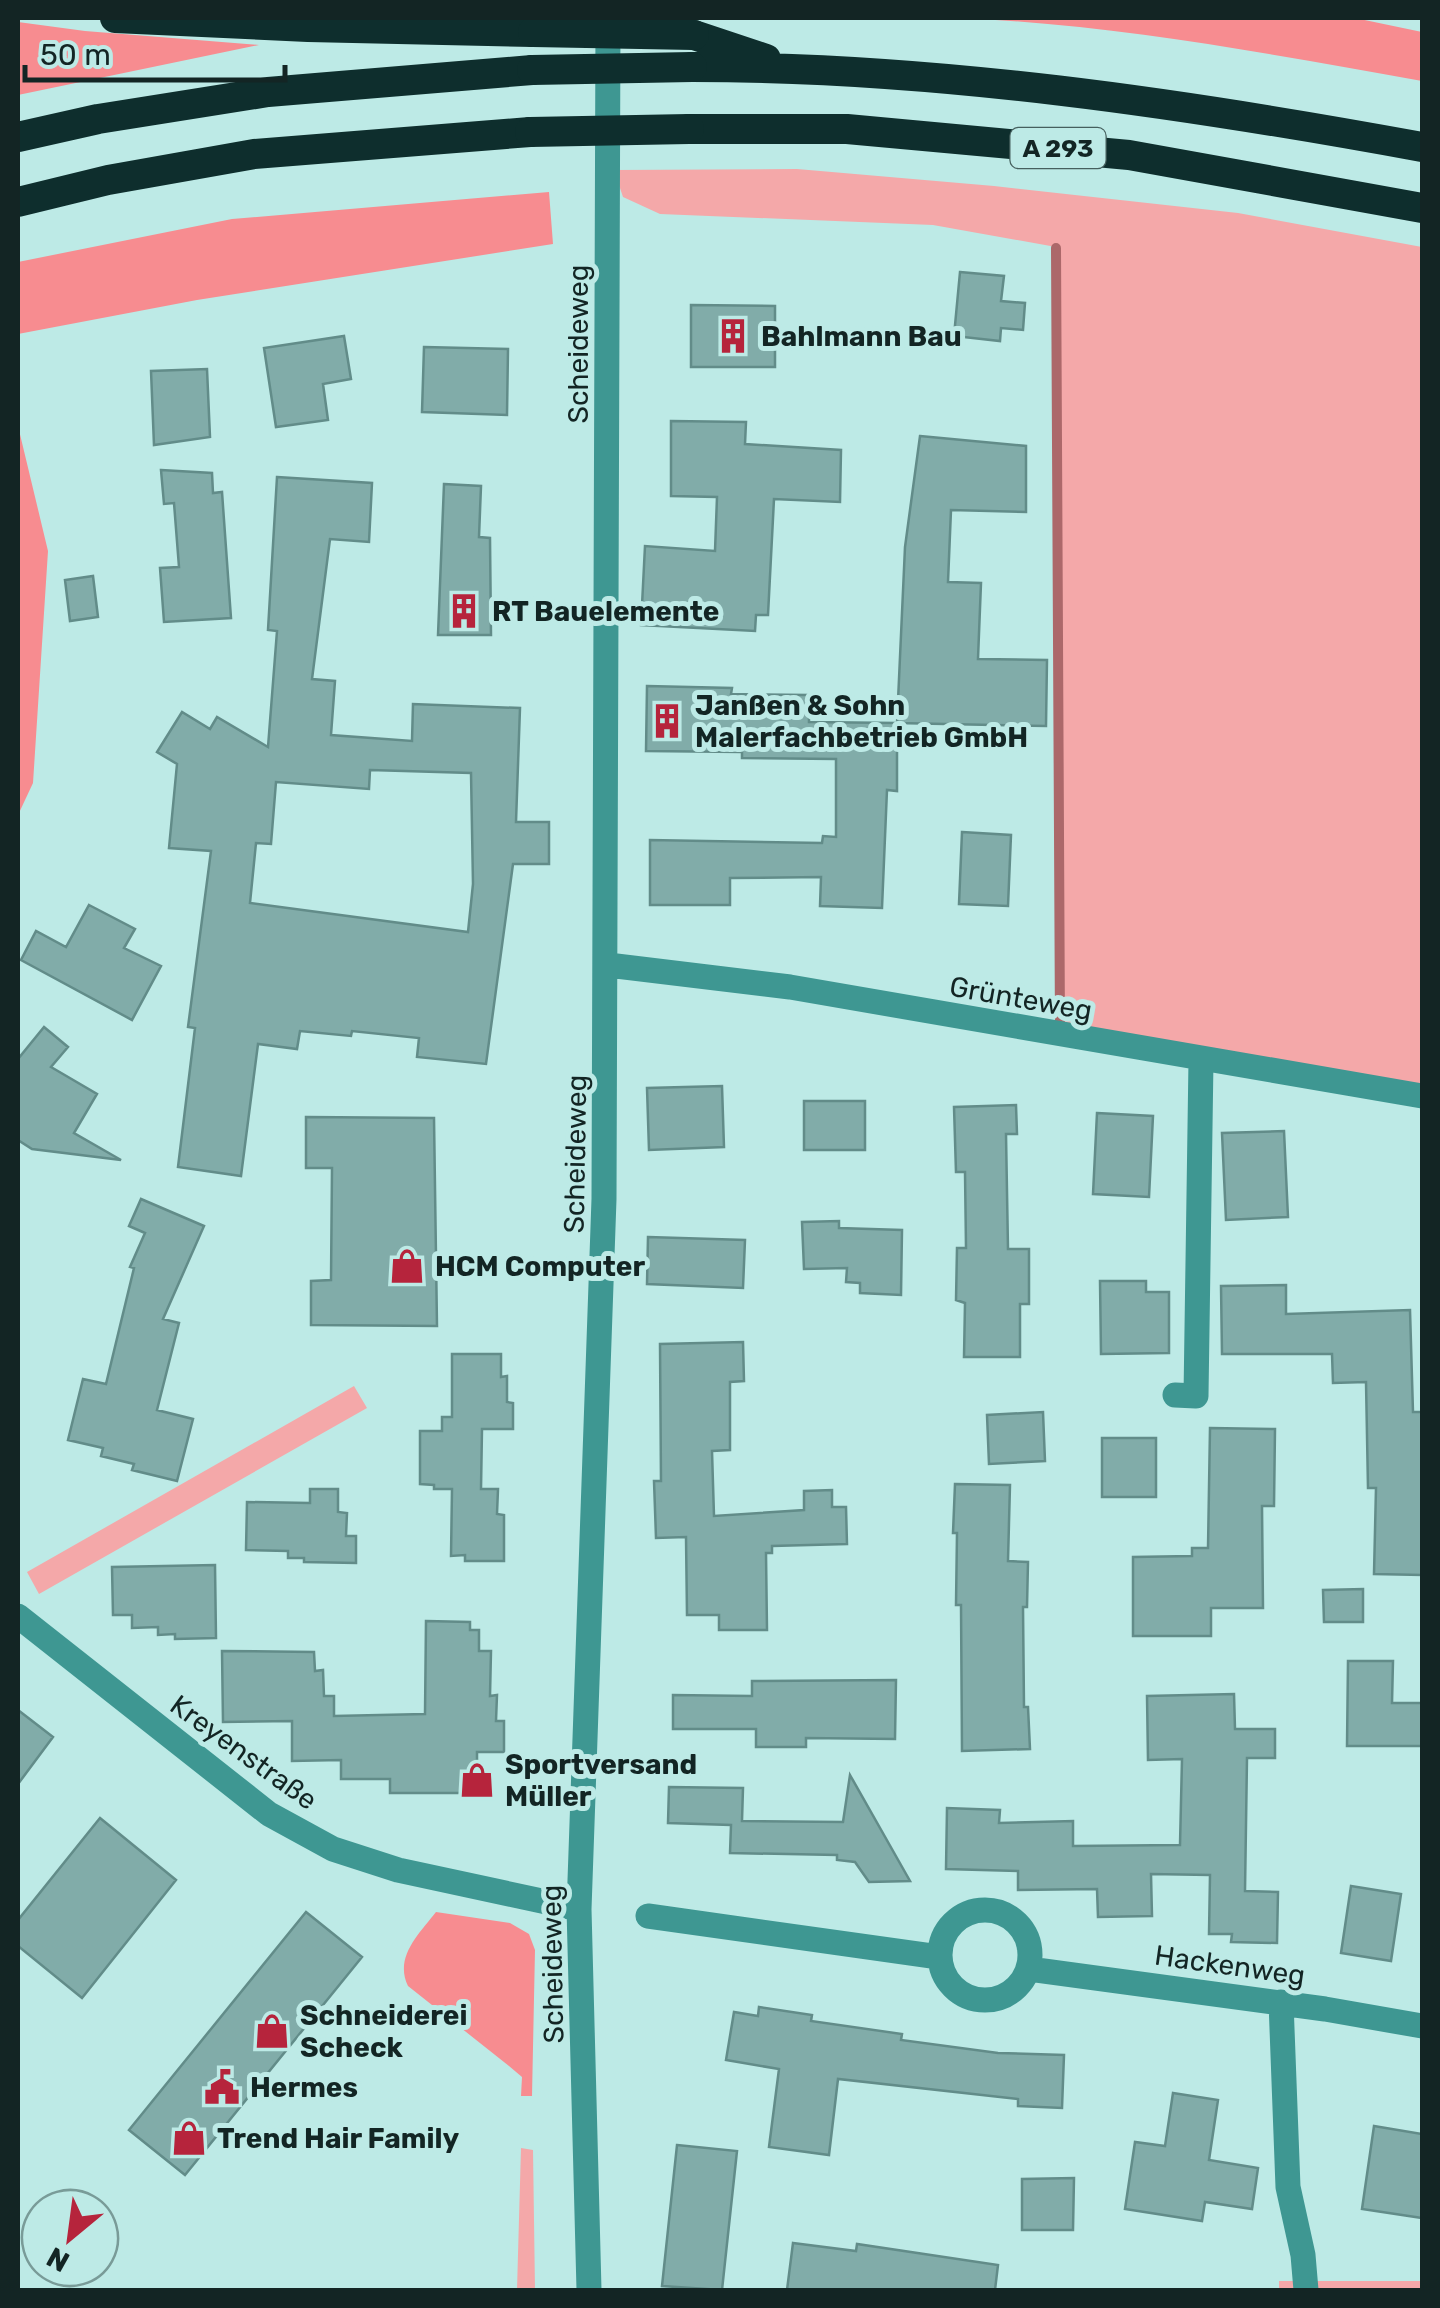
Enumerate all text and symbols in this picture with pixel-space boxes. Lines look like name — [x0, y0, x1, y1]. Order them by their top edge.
scale bar — [25, 20, 285, 82]
text: 50 m — [40, 37, 111, 73]
road number: A 293 — [1010, 128, 1106, 168]
street label: Scheideweg — [562, 265, 595, 423]
building icon: Bahlmann Bau — [714, 317, 752, 355]
place label: Bahlmann Bau — [761, 320, 962, 353]
building icon: RT Bauelemente — [445, 592, 483, 630]
place label: RT Bauelemente — [492, 595, 719, 628]
place label: Janßen & Sohn Malerfachbetrieb GmbH — [695, 689, 1028, 754]
building icon: Janßen & Sohn Malerfachbetrieb GmbH — [648, 702, 686, 740]
street label: Grünteweg — [947, 970, 1095, 1027]
street label: Scheideweg — [558, 1074, 593, 1234]
shop icon: HCM Computer — [388, 1247, 426, 1285]
place label: HCM Computer — [435, 1250, 645, 1283]
street label: Kreyenstraße — [164, 1688, 323, 1817]
place label: Sportversand Müller — [505, 1748, 697, 1813]
shop icon: Sportversand Müller — [458, 1761, 496, 1799]
street label: Scheideweg — [535, 1884, 570, 2044]
street label: Hackenweg — [1153, 1939, 1307, 1992]
place label: Schneiderei Scheck — [300, 1999, 467, 2064]
shop icon: Schneiderei Scheck — [253, 2012, 291, 2050]
public building icon: Hermes — [203, 2068, 241, 2106]
place label: Hermes — [250, 2071, 358, 2104]
shop icon: Trend Hair Family — [170, 2119, 208, 2157]
place label: Trend Hair Family — [217, 2122, 459, 2155]
north arrow — [20, 2188, 120, 2288]
text: N — [41, 2240, 75, 2279]

